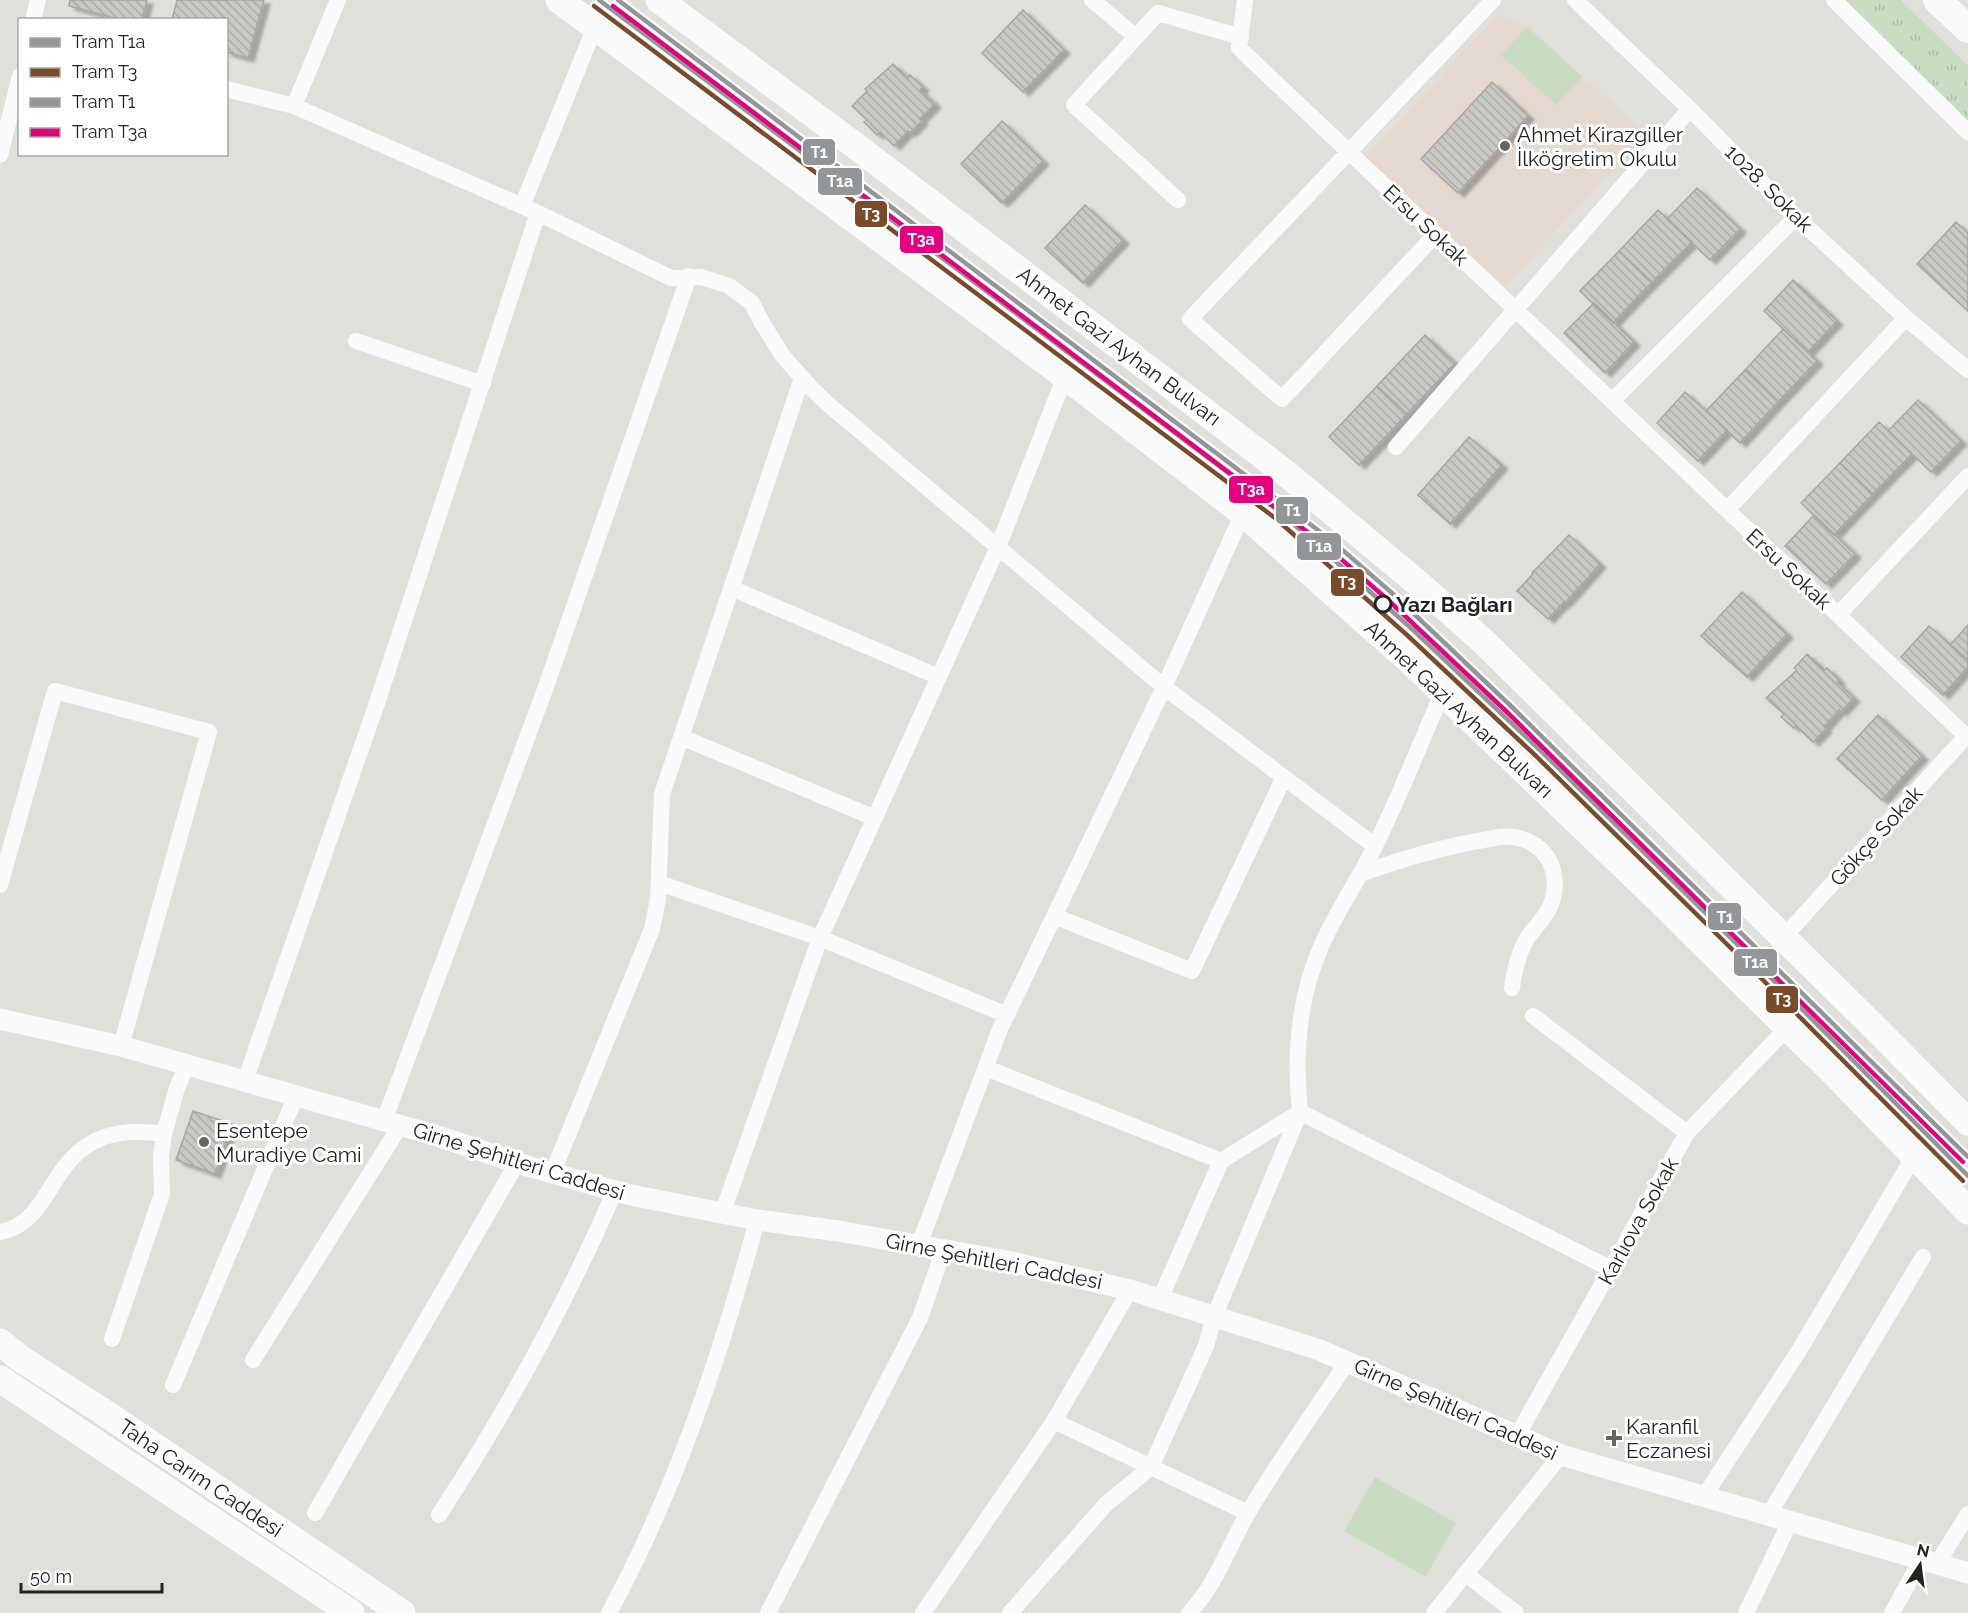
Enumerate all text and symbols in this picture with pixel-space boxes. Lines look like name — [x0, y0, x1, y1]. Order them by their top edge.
legend — [18, 18, 228, 156]
text: Tram T1a — [72, 31, 145, 52]
text: Tram T3 — [72, 61, 137, 82]
text: Tram T1 — [72, 91, 136, 112]
text: Tram T3a — [72, 121, 147, 142]
place label: Ahmet Kirazgiller İlköğretim Okulu — [1517, 122, 1684, 171]
line badge: T1 — [802, 138, 836, 166]
marker: Ahmet Kirazgiller İlköğretim Okulu — [1498, 139, 1512, 153]
street label: 1028. Sokak — [1720, 139, 1818, 237]
text: T1 — [810, 143, 828, 162]
line badge: T1a — [817, 167, 863, 196]
text: T1a — [827, 172, 853, 191]
street label: Ersu Sokak — [1378, 179, 1474, 271]
line badge: T3 — [854, 200, 888, 228]
text: T3 — [862, 205, 880, 224]
line badge: T3a — [899, 225, 944, 254]
text: T3a — [907, 230, 935, 249]
street label: Ahmet Gazi Ayhan Bulvarı — [1012, 261, 1226, 431]
line badge: T3a — [1228, 475, 1274, 504]
text: T3a — [1237, 480, 1265, 499]
line badge: T1 — [1275, 496, 1309, 525]
text: T1 — [1283, 501, 1301, 520]
street label: Ersu Sokak — [1741, 523, 1837, 615]
line badge: T1a — [1296, 532, 1342, 561]
text: T1a — [1306, 537, 1332, 556]
line badge: T3 — [1330, 568, 1365, 597]
text: T3 — [1338, 573, 1356, 592]
place label: Yazı Bağları — [1396, 592, 1513, 617]
marker: Yazı Bağları — [1374, 595, 1392, 613]
street label: Ahmet Gazi Ayhan Bulvarı — [1360, 615, 1558, 803]
street label: Gökçe Sokak — [1825, 781, 1927, 891]
line badge: T1 — [1707, 902, 1742, 931]
text: T1 — [1716, 908, 1734, 927]
line badge: T1a — [1733, 948, 1778, 977]
text: T1a — [1742, 953, 1768, 972]
line badge: T3 — [1765, 985, 1799, 1014]
text: T3 — [1773, 990, 1791, 1009]
street label: Girne Şehitleri Caddesi — [410, 1117, 628, 1205]
place label: Esentepe Muradiye Cami — [216, 1118, 362, 1167]
marker: Esentepe Muradiye Cami — [197, 1135, 211, 1149]
street label: Karlıova Sokak — [1593, 1153, 1683, 1289]
street label: Girne Şehitleri Caddesi — [884, 1228, 1104, 1294]
street label: Girne Şehitleri Caddesi — [1350, 1353, 1562, 1465]
street label: Taha Carım Caddesi — [114, 1414, 288, 1542]
place label: Karanfil Eczanesi — [1626, 1414, 1711, 1463]
marker: Karanfil Eczanesi — [1607, 1431, 1621, 1445]
north arrow — [1890, 1535, 1950, 1595]
text: N — [1915, 1540, 1931, 1562]
scale bar — [21, 1556, 162, 1594]
text: 50 m — [30, 1566, 72, 1587]

